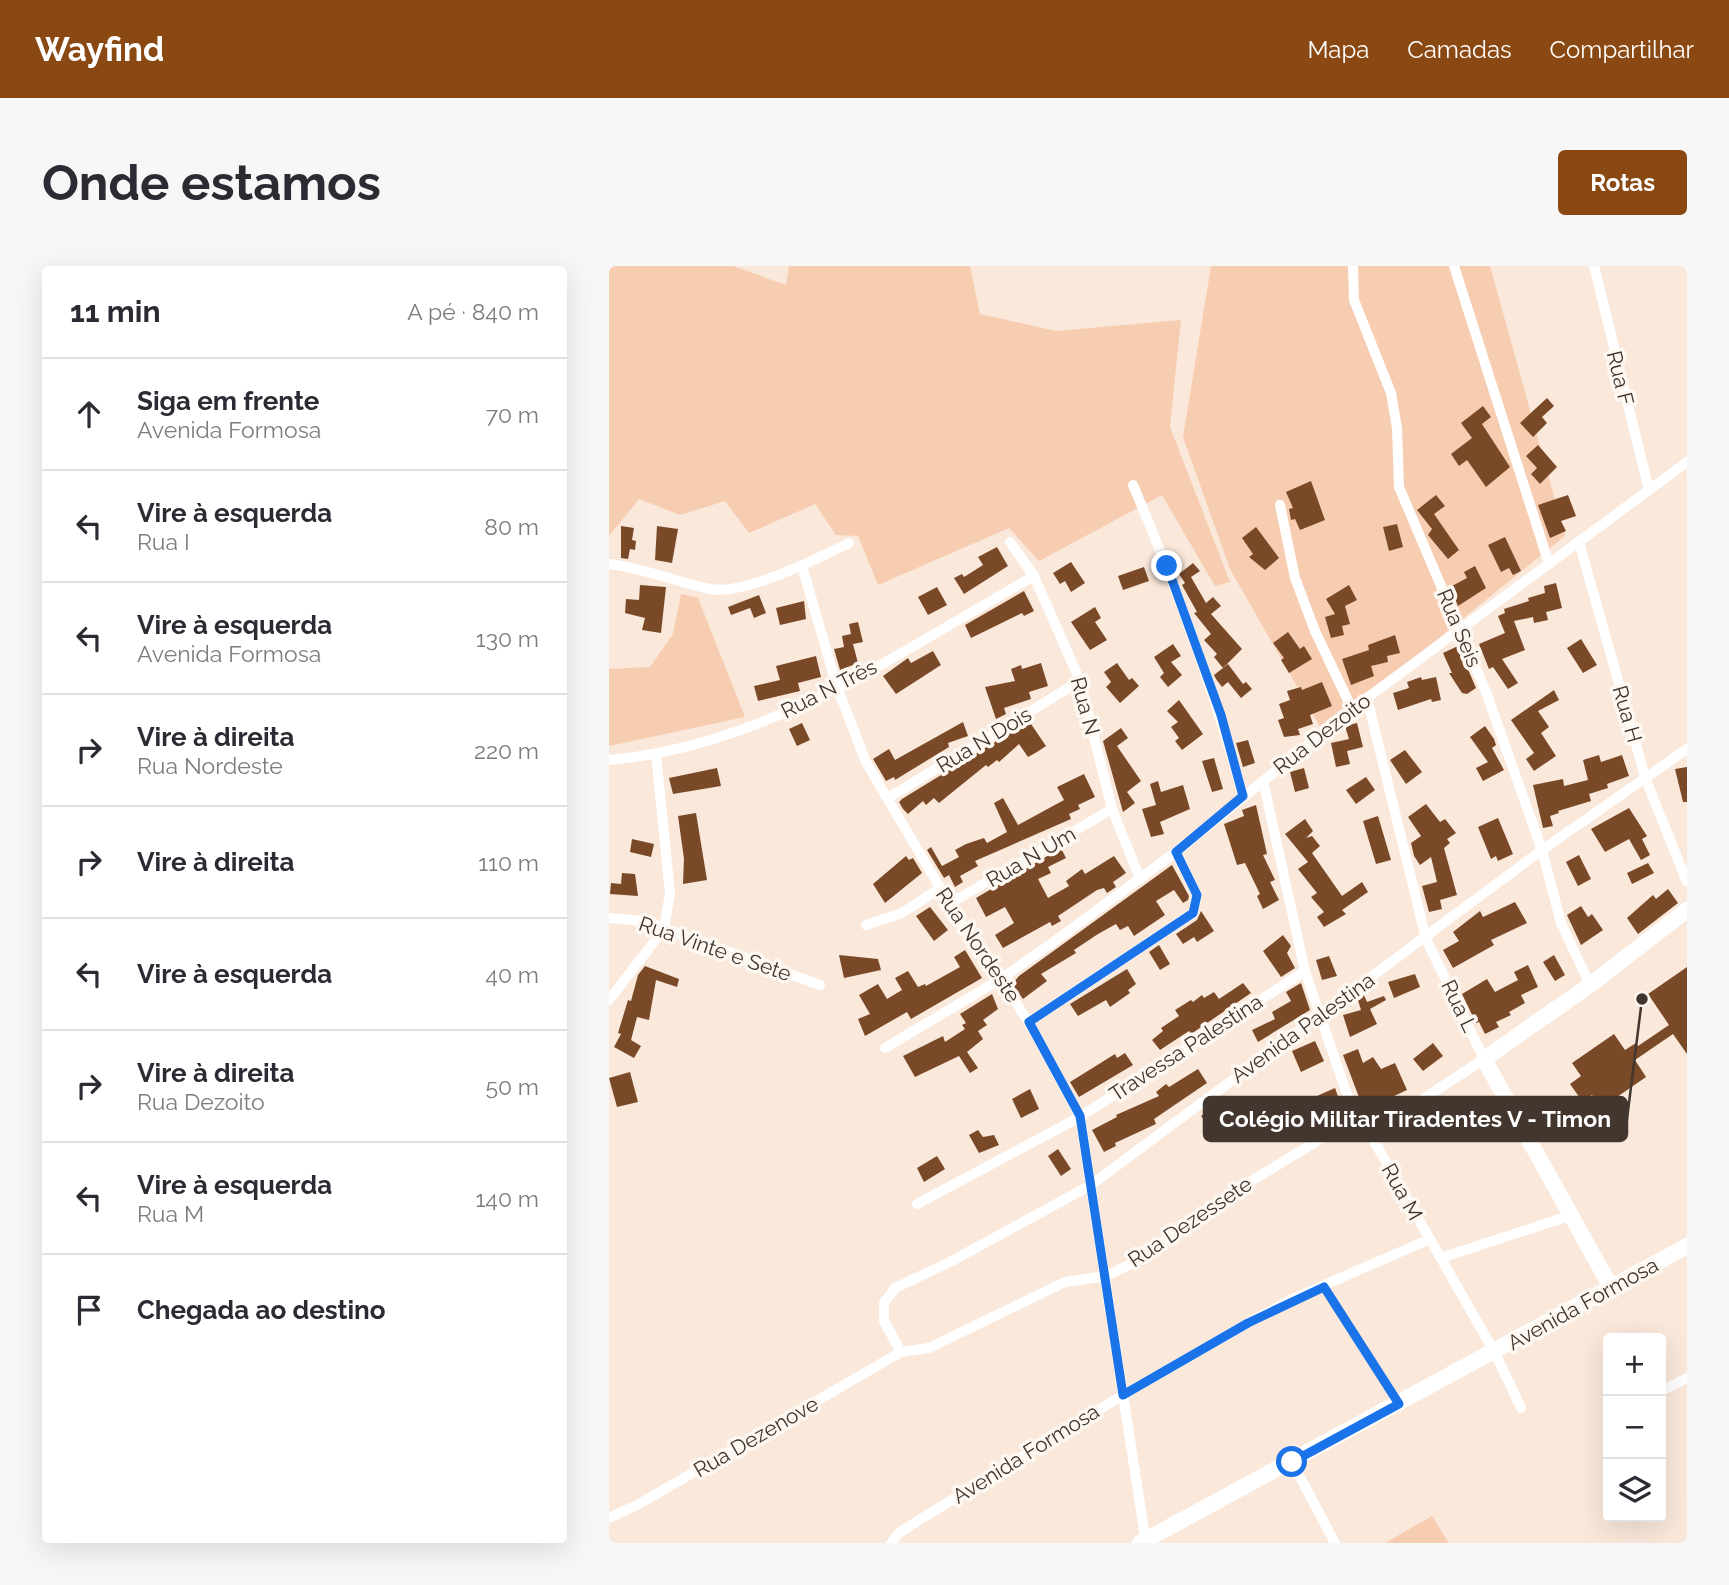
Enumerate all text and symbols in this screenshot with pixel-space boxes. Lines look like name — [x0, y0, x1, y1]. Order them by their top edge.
text: Wayfind — [35, 30, 164, 69]
text: Mapa — [1307, 35, 1369, 64]
text: Camadas — [1407, 35, 1512, 64]
text: Compartilhar — [1550, 35, 1694, 64]
button: Rotas — [1558, 150, 1687, 215]
text: Onde estamos — [42, 154, 381, 211]
text: 11 min — [70, 294, 161, 329]
text: A pé · 840 m — [407, 298, 539, 325]
street label: Rua F — [1602, 348, 1639, 408]
text: Siga em frente — [137, 386, 319, 416]
icon: ahead — [70, 395, 108, 433]
text: 70 m — [486, 401, 539, 428]
text: Avenida Formosa — [137, 416, 321, 443]
text: Vire à esquerda — [137, 498, 332, 528]
icon: left — [70, 507, 108, 545]
text: 80 m — [484, 513, 539, 540]
text: Rua I — [137, 528, 190, 555]
route end — [1151, 550, 1182, 581]
street label: Rua Seis — [1432, 585, 1487, 671]
text: Vire à esquerda — [137, 610, 332, 640]
icon: left — [70, 619, 108, 657]
text: 130 m — [476, 625, 539, 652]
text: Avenida Formosa — [137, 640, 321, 667]
street label: Rua N Três — [777, 654, 881, 723]
street label: Rua N — [1066, 674, 1105, 738]
street label: Rua H — [1607, 682, 1648, 745]
street label: Rua Dezoito — [1268, 688, 1375, 779]
street label: Rua N Dois — [932, 701, 1036, 778]
text: Vire à direita — [137, 722, 294, 752]
icon: right — [70, 731, 108, 769]
text: 220 m — [474, 737, 539, 764]
text: Rua Nordeste — [137, 752, 283, 779]
street label: Rua N Um — [981, 821, 1080, 892]
icon: right — [70, 843, 108, 881]
text: Vire à direita — [137, 847, 294, 877]
text: 110 m — [478, 849, 539, 876]
street label: Rua Nordeste — [931, 883, 1026, 1007]
street label: Rua Vinte e Sete — [636, 911, 795, 986]
icon: left — [70, 955, 108, 993]
text: Vire à esquerda — [137, 959, 332, 989]
text: 40 m — [485, 961, 539, 988]
street label: Avenida Palestina — [1226, 967, 1379, 1088]
street label: Rua L — [1436, 976, 1483, 1036]
street label: Travessa Palestina — [1105, 989, 1267, 1106]
text: Vire à direita — [137, 1058, 294, 1088]
icon: right — [70, 1067, 108, 1105]
text: 50 m — [485, 1073, 539, 1100]
text: Rua Dezoito — [137, 1088, 265, 1115]
callout: Colégio Militar Tiradentes V - Timon — [1204, 1097, 1627, 1141]
text: Colégio Militar Tiradentes V - Timon — [1219, 1105, 1611, 1132]
street label: Rua M — [1377, 1159, 1428, 1225]
text: Vire à esquerda — [137, 1170, 332, 1200]
street label: Rua Dezessete — [1123, 1171, 1256, 1272]
icon: left — [70, 1179, 108, 1217]
text: 140 m — [476, 1185, 539, 1212]
text: Rua M — [137, 1200, 204, 1227]
street label: Avenida Formosa — [1503, 1252, 1662, 1355]
icon: arrive — [70, 1291, 108, 1329]
text: Chegada ao destino — [137, 1295, 386, 1325]
map controls — [1603, 1333, 1666, 1522]
button: + — [1603, 1333, 1666, 1396]
street label: Rua Dezenove — [689, 1391, 823, 1482]
button: − — [1603, 1396, 1666, 1459]
street label: Avenida Formosa — [948, 1398, 1104, 1509]
route start — [1276, 1446, 1307, 1477]
button: layers — [1603, 1459, 1666, 1522]

